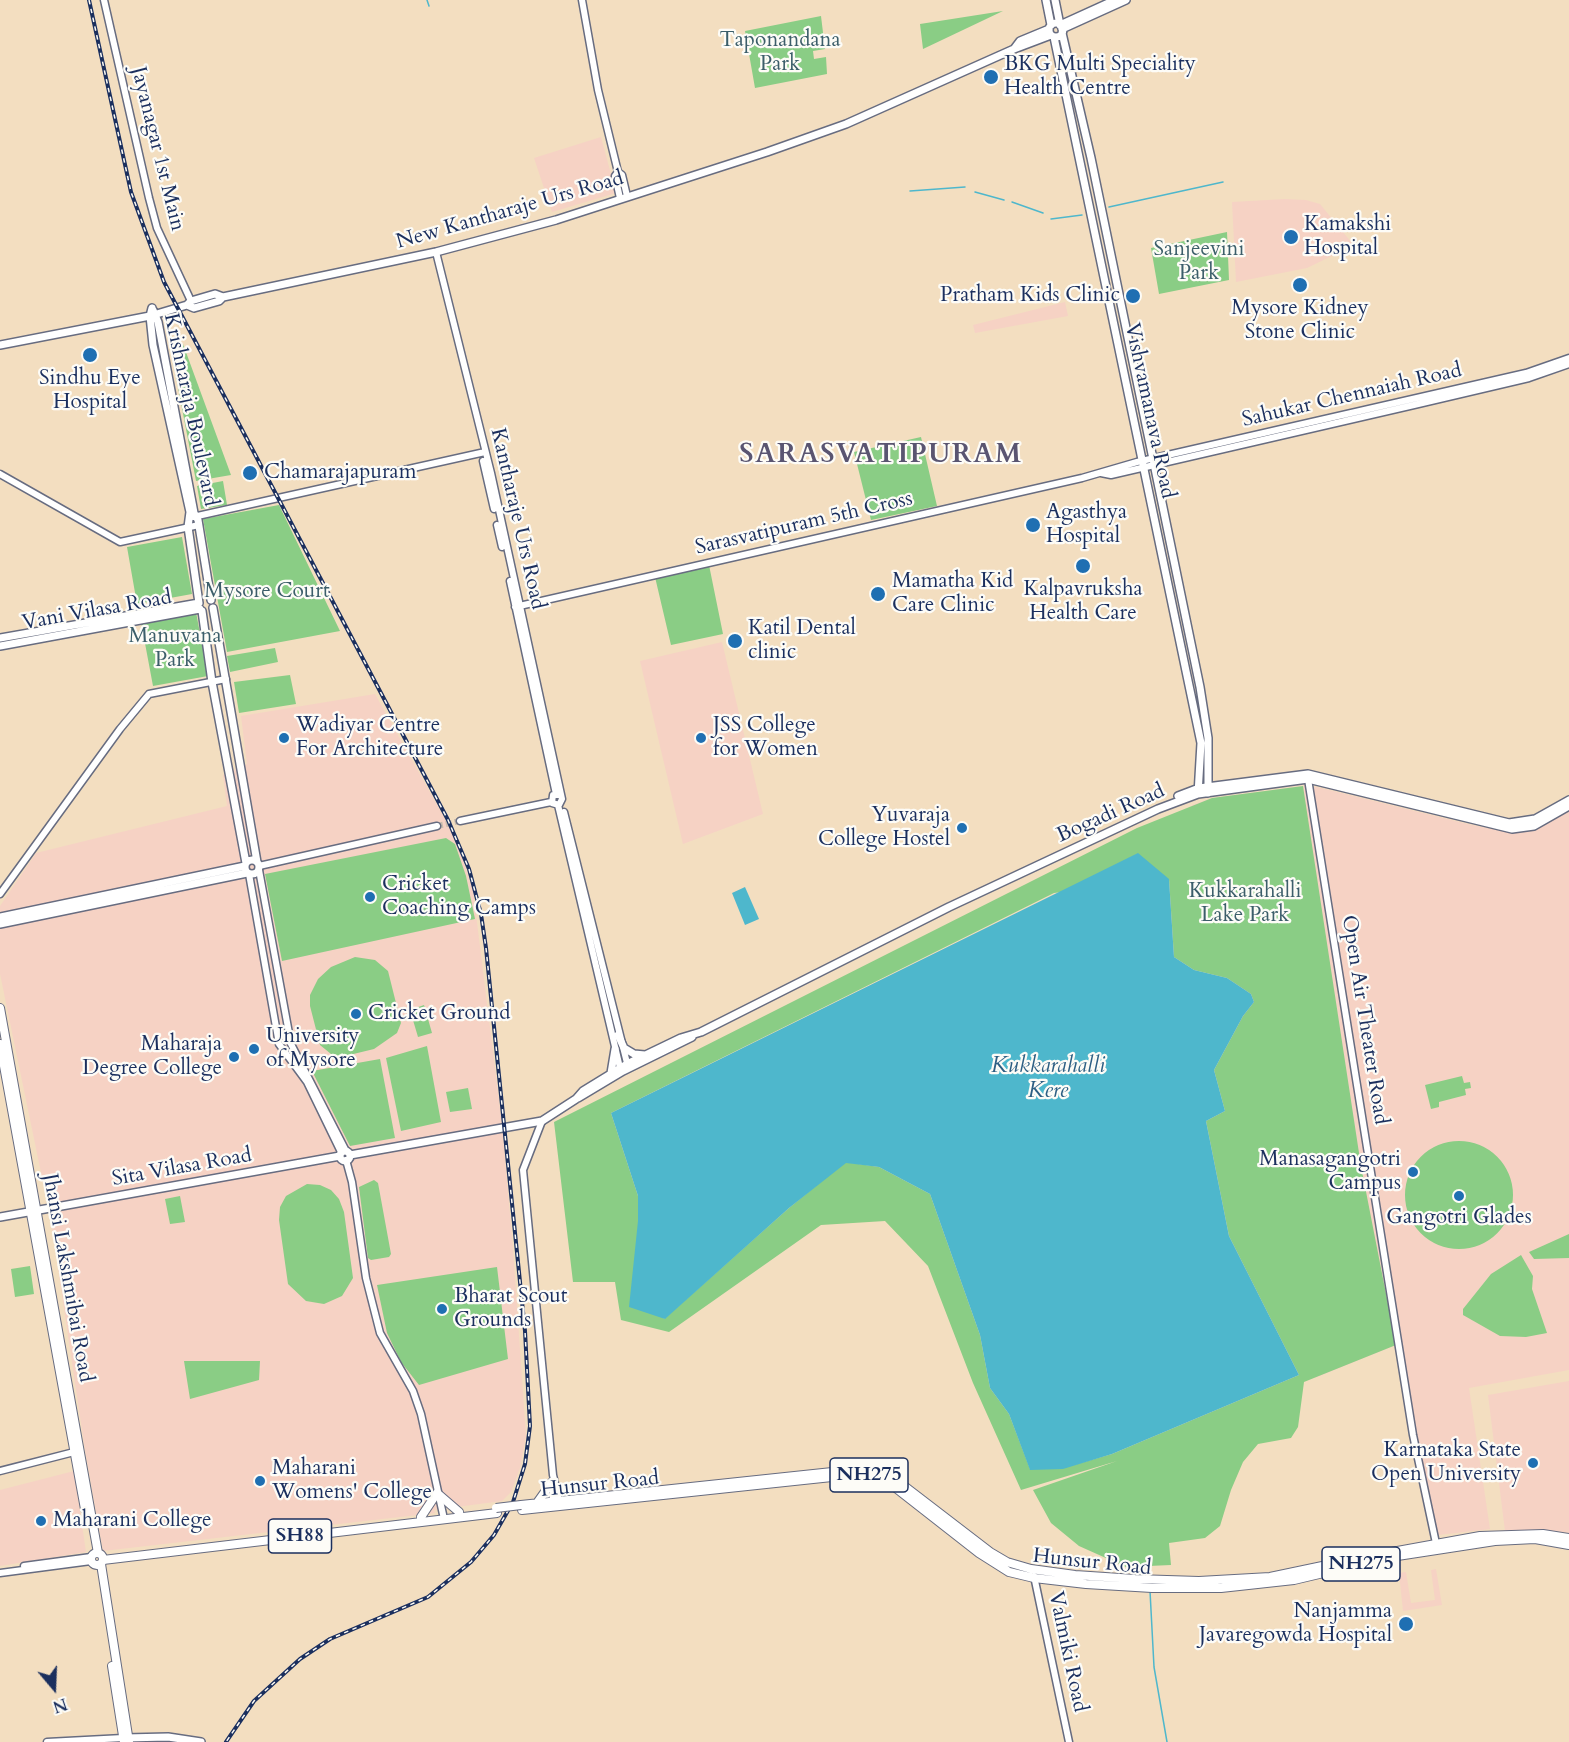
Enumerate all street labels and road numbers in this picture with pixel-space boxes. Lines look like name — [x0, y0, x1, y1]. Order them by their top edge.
street label: Jayanagar 1st Main — [124, 64, 190, 234]
street label: New Kantharaje Urs Road — [393, 166, 627, 256]
street label: Krishnaraja Boulevard — [157, 311, 223, 509]
street label: Vishvamanava Road — [1118, 321, 1180, 501]
street label: Sahukar Chennaiah Road — [1240, 358, 1464, 434]
street label: Kantharaje Urs Road — [484, 426, 550, 612]
street label: Sarasvatipuram 5th Cross — [693, 487, 915, 561]
street label: Vani Vilasa Road — [20, 585, 174, 637]
street label: Bogadi Road — [1053, 779, 1169, 849]
street label: Open Air Theater Road — [1335, 913, 1393, 1127]
street label: Sita Vilasa Road — [110, 1143, 254, 1193]
street label: Jhansi Lakshmibai Road — [36, 1172, 98, 1384]
road number: NH275 — [830, 1458, 908, 1492]
street label: Hunsur Road — [540, 1466, 660, 1504]
road number: SH88 — [268, 1519, 332, 1553]
street label: Hunsur Road — [1032, 1544, 1152, 1582]
road number: NH275 — [1322, 1547, 1400, 1581]
street label: Valmiki Road — [1042, 1589, 1092, 1715]

